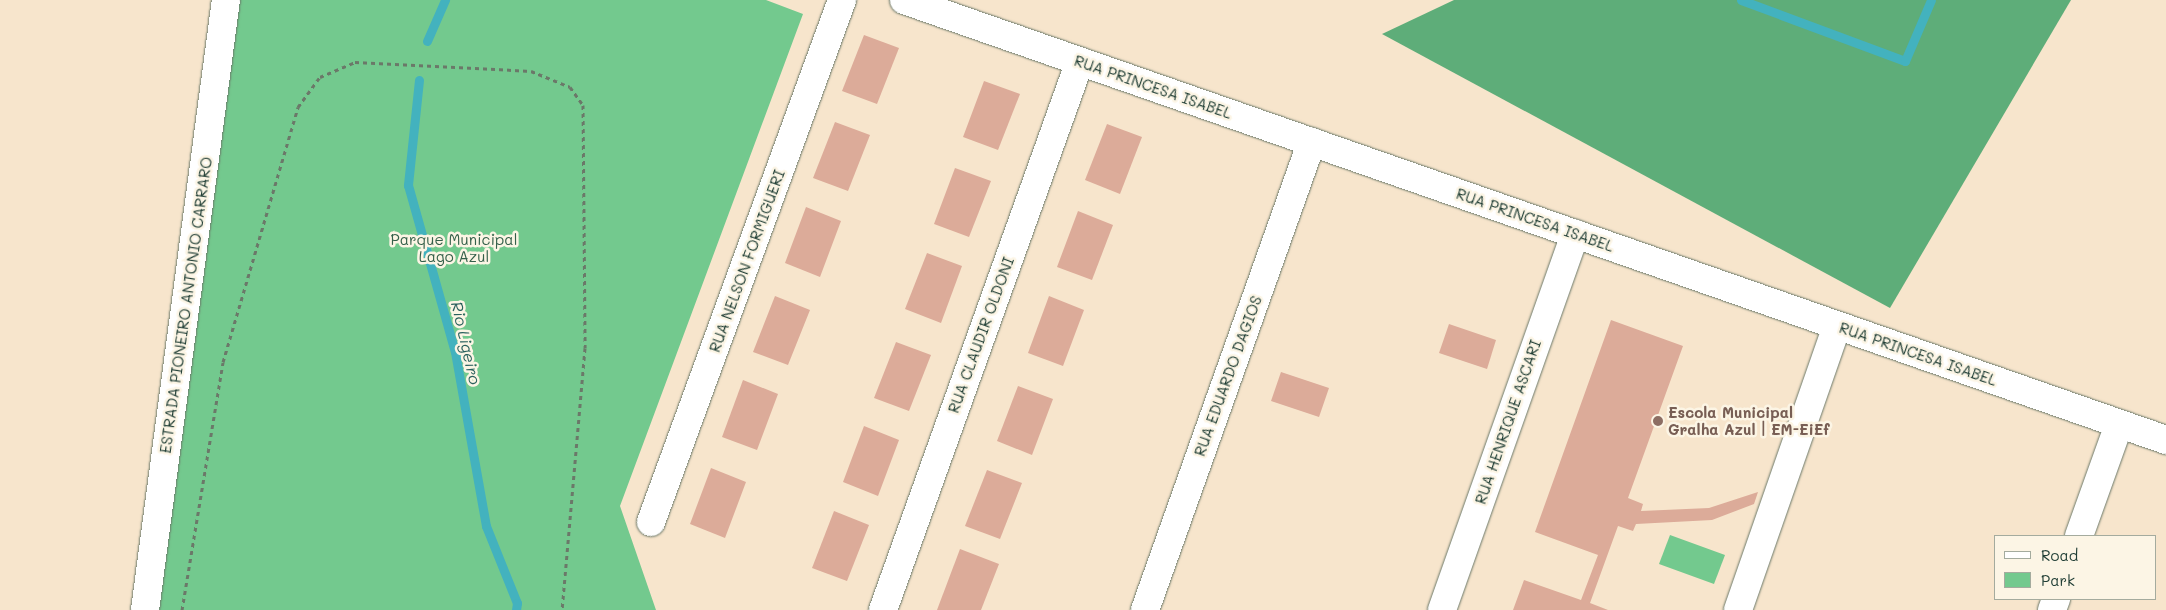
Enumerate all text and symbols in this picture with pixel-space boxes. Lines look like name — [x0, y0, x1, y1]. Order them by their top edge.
street label: RUA PRINCESA ISABEL — [1072, 52, 1234, 122]
street label: ESTRADA PIONEIRO ANTONIO CARRARO — [156, 156, 216, 454]
street label: RUA NELSON FORMIGUERI — [706, 167, 788, 355]
street label: RUA PRINCESA ISABEL — [1454, 185, 1616, 255]
park label: Parque Municipal Lago Azul — [391, 230, 517, 265]
street label: RUA CLAUDIR OLDONI — [944, 255, 1018, 415]
street label: RUA EDUARDO DAGIOS — [1191, 293, 1265, 459]
water label: Rio Ligeiro — [447, 300, 485, 386]
street label: RUA PRINCESA ISABEL — [1837, 319, 1999, 389]
street label: RUA HENRIQUE ASCARI — [1471, 337, 1545, 507]
place label: Escola Municipal Gralha Azul | EM-EiEf — [1668, 403, 1830, 438]
marker: Escola Municipal Gralha Azul | EM-EiEf — [1652, 415, 1664, 427]
legend — [1994, 535, 2156, 600]
text: Road — [2041, 545, 2078, 565]
text: Park — [2041, 570, 2075, 590]

